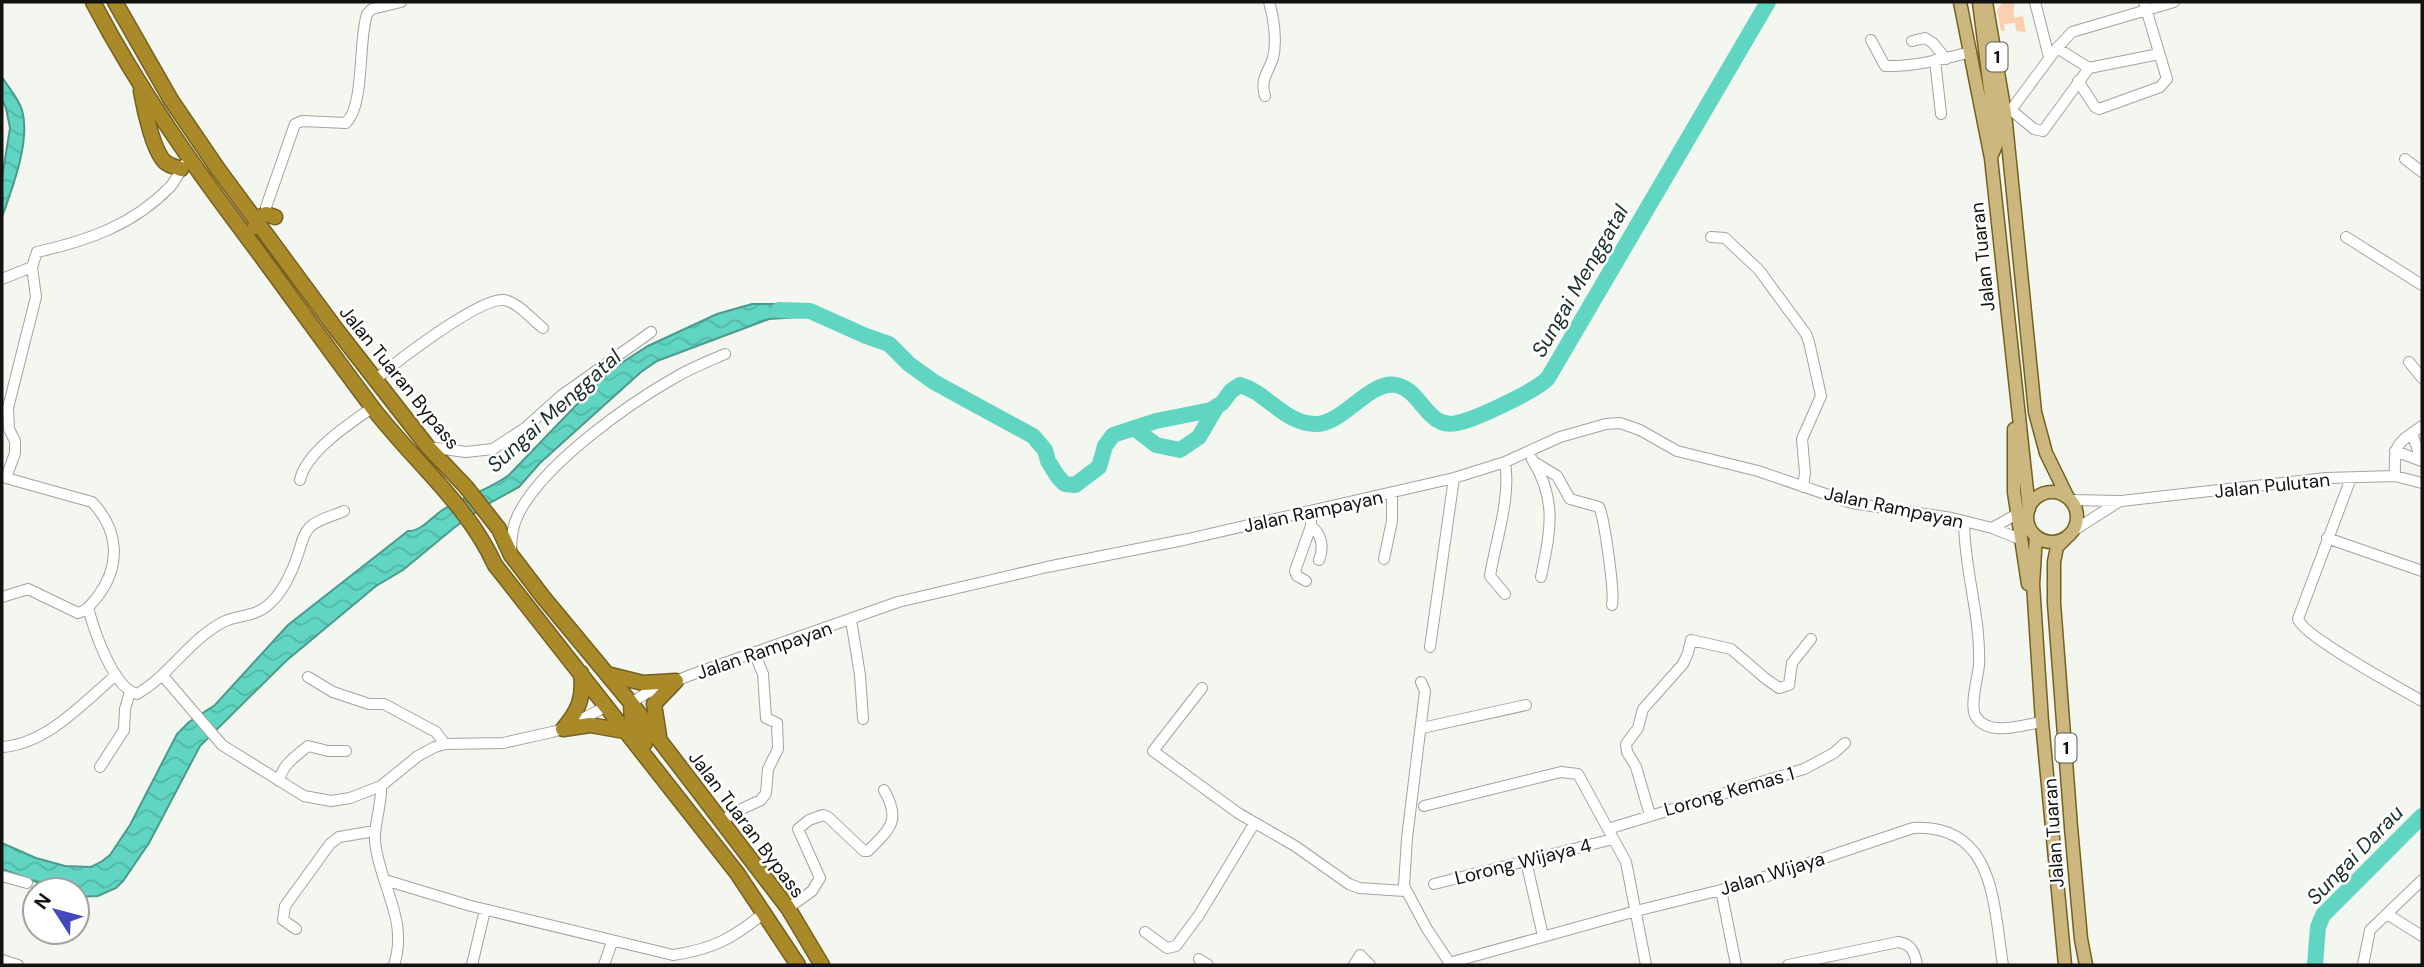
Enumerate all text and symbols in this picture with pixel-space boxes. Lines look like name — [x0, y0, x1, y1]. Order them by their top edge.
road number: 1 — [1986, 42, 2008, 72]
water label: Sungai Menggatal — [1525, 199, 1635, 362]
street label: Jalan Tuaran — [1964, 201, 2001, 313]
street label: Jalan Tuaran Bypass — [334, 300, 465, 454]
water label: Sungai Menggatal — [481, 343, 627, 479]
street label: Jalan Pulutan — [2213, 467, 2331, 504]
street label: Jalan Rampayan — [1822, 481, 1966, 534]
street label: Jalan Rampayan — [1241, 485, 1385, 538]
street label: Jalan Rampayan — [693, 616, 835, 685]
road number: 1 — [2056, 734, 2076, 762]
street label: Jalan Tuaran Bypass — [683, 746, 810, 903]
street label: Lorong Kemas 1 — [1661, 761, 1797, 822]
street label: Jalan Tuaran — [2037, 777, 2070, 889]
water label: Sungai Darau — [2300, 799, 2410, 911]
street label: Lorong Wijaya 4 — [1452, 832, 1594, 891]
street label: Jalan Wijaya — [1717, 846, 1828, 901]
north arrow — [21, 876, 91, 946]
text: N — [28, 888, 57, 914]

